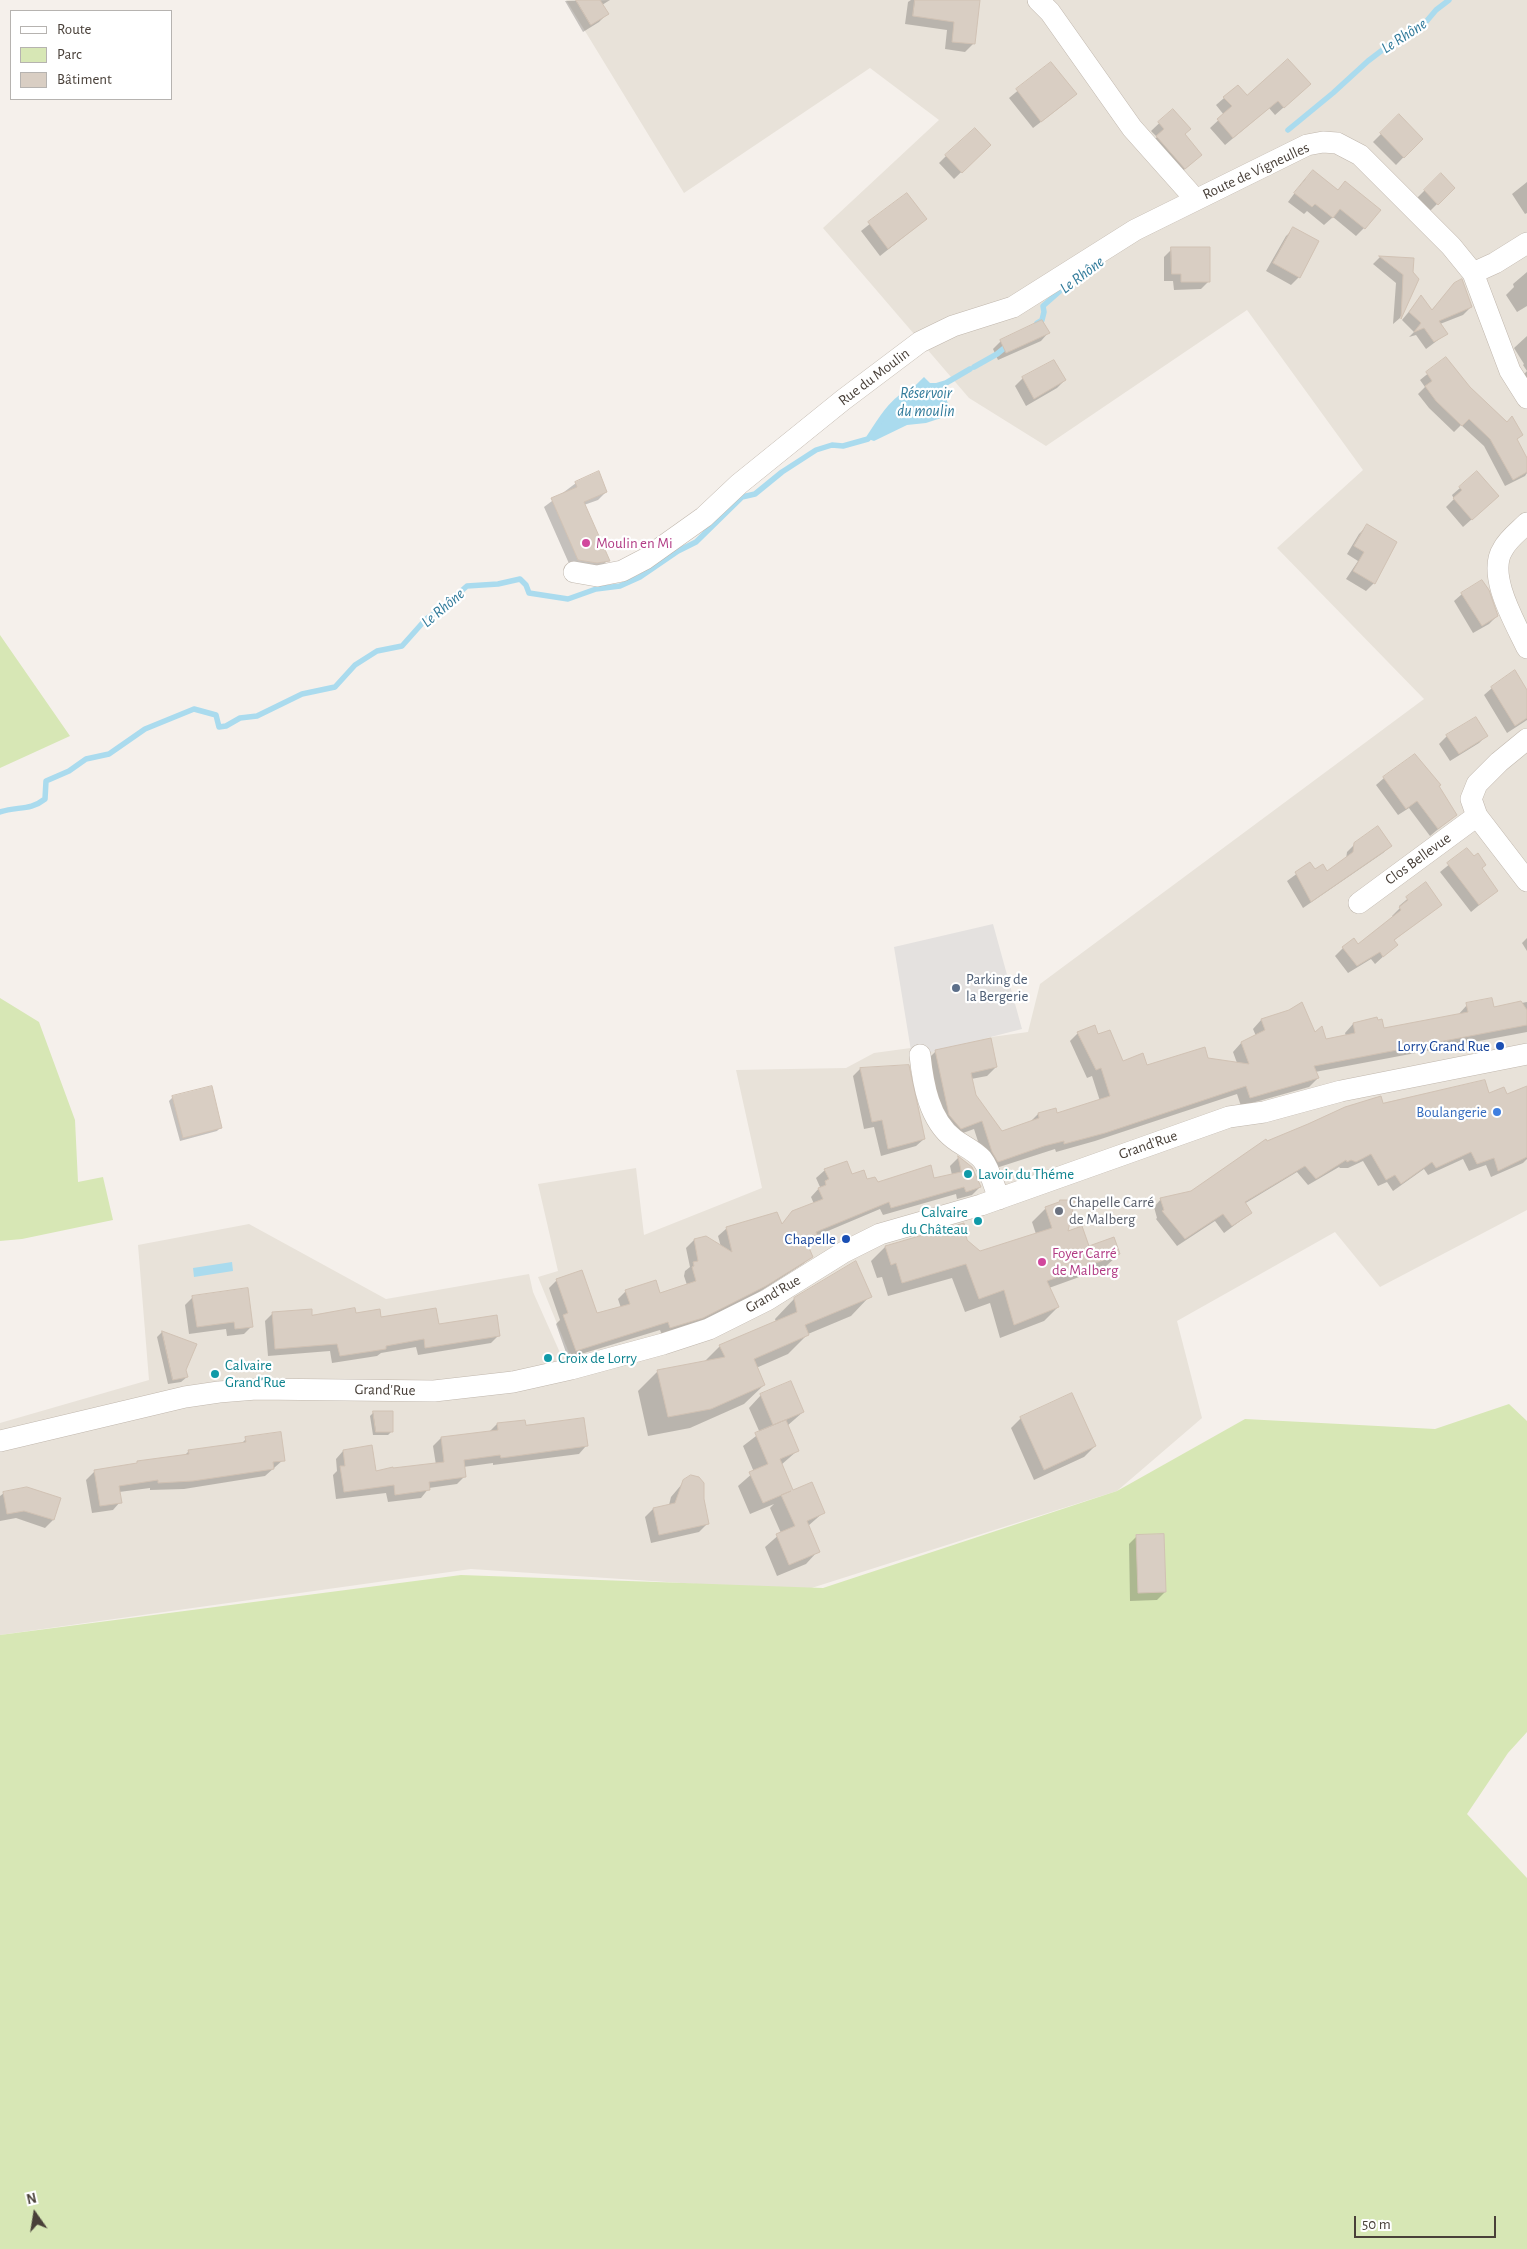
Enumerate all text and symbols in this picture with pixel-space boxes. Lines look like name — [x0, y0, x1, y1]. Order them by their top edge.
legend — [10, 10, 172, 100]
water label: Le Rhône — [1378, 14, 1430, 58]
text: Route — [57, 22, 91, 37]
text: Parc — [57, 47, 82, 62]
text: Bâtiment — [57, 72, 112, 87]
street label: Route de Vigneulles — [1200, 138, 1312, 204]
water label: Le Rhône — [1056, 252, 1108, 298]
street label: Rue du Moulin — [835, 344, 913, 410]
water label: Réservoir du moulin — [897, 383, 955, 421]
place label: Moulin en Mi — [596, 534, 673, 552]
marker: Moulin en Mi — [580, 537, 592, 549]
water label: Le Rhône — [417, 584, 469, 632]
street label: Clos Bellevue — [1382, 829, 1454, 889]
place label: Parking de la Bergerie — [966, 970, 1028, 1005]
marker: Parking de la Bergerie — [950, 982, 962, 994]
place label: Lorry Grand Rue — [1397, 1037, 1490, 1055]
marker: Lorry Grand Rue — [1494, 1040, 1506, 1052]
place label: Boulangerie — [1416, 1103, 1487, 1121]
marker: Boulangerie — [1491, 1106, 1503, 1118]
street label: Grand'Rue — [1116, 1127, 1180, 1163]
place label: Lavoir du Théme — [978, 1165, 1074, 1183]
marker: Lavoir du Théme — [962, 1168, 974, 1180]
place label: Chapelle Carré de Malberg — [1069, 1193, 1154, 1228]
place label: Calvaire du Château — [902, 1203, 968, 1238]
marker: Chapelle Carré de Malberg — [1053, 1205, 1065, 1217]
marker: Calvaire du Château — [972, 1215, 984, 1227]
place label: Chapelle — [785, 1230, 836, 1248]
marker: Chapelle — [840, 1233, 852, 1245]
place label: Foyer Carré de Malberg — [1052, 1244, 1118, 1279]
marker: Foyer Carré de Malberg — [1036, 1256, 1048, 1268]
street label: Grand'Rue — [742, 1271, 804, 1317]
place label: Croix de Lorry — [558, 1349, 637, 1367]
marker: Croix de Lorry — [542, 1352, 554, 1364]
place label: Calvaire Grand'Rue — [225, 1356, 286, 1391]
marker: Calvaire Grand'Rue — [209, 1368, 221, 1380]
street label: Grand'Rue — [354, 1380, 416, 1400]
north arrow — [10, 2189, 60, 2239]
text: N — [25, 2191, 38, 2207]
scale bar — [1357, 2206, 1500, 2238]
text: 50 m — [1362, 2217, 1391, 2232]

